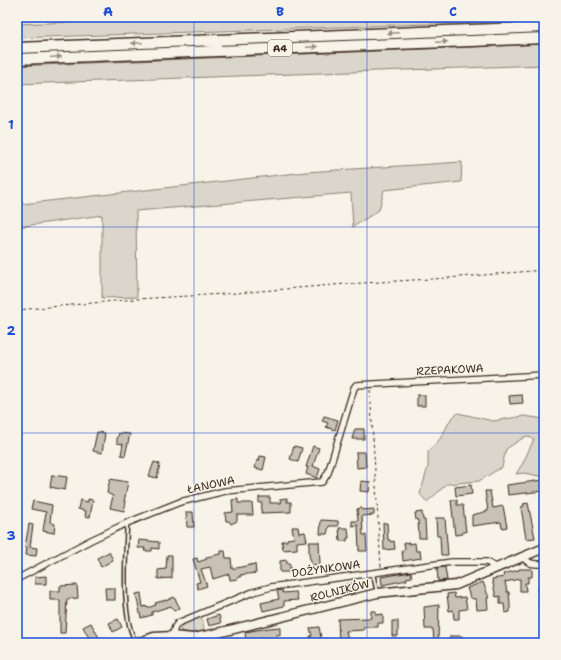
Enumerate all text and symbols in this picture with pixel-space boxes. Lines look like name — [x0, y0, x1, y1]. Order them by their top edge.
text: A — [103, 3, 113, 20]
text: B — [276, 3, 284, 20]
text: C — [449, 3, 457, 20]
one-way arrow — [386, 30, 399, 36]
one-way arrow — [436, 39, 449, 45]
one-way arrow — [130, 40, 143, 46]
road number: A4 — [268, 40, 292, 56]
one-way arrow — [306, 44, 319, 50]
one-way arrow — [50, 54, 62, 61]
text: 1 — [8, 116, 14, 133]
text: 2 — [6, 322, 16, 339]
street label: RZEPAKOWA — [416, 361, 484, 379]
street label: ŁANOWA — [185, 473, 236, 498]
text: 3 — [6, 527, 16, 544]
street label: DOŻYNKOWA — [291, 557, 361, 581]
street label: ROLNIKÓW — [308, 575, 372, 606]

